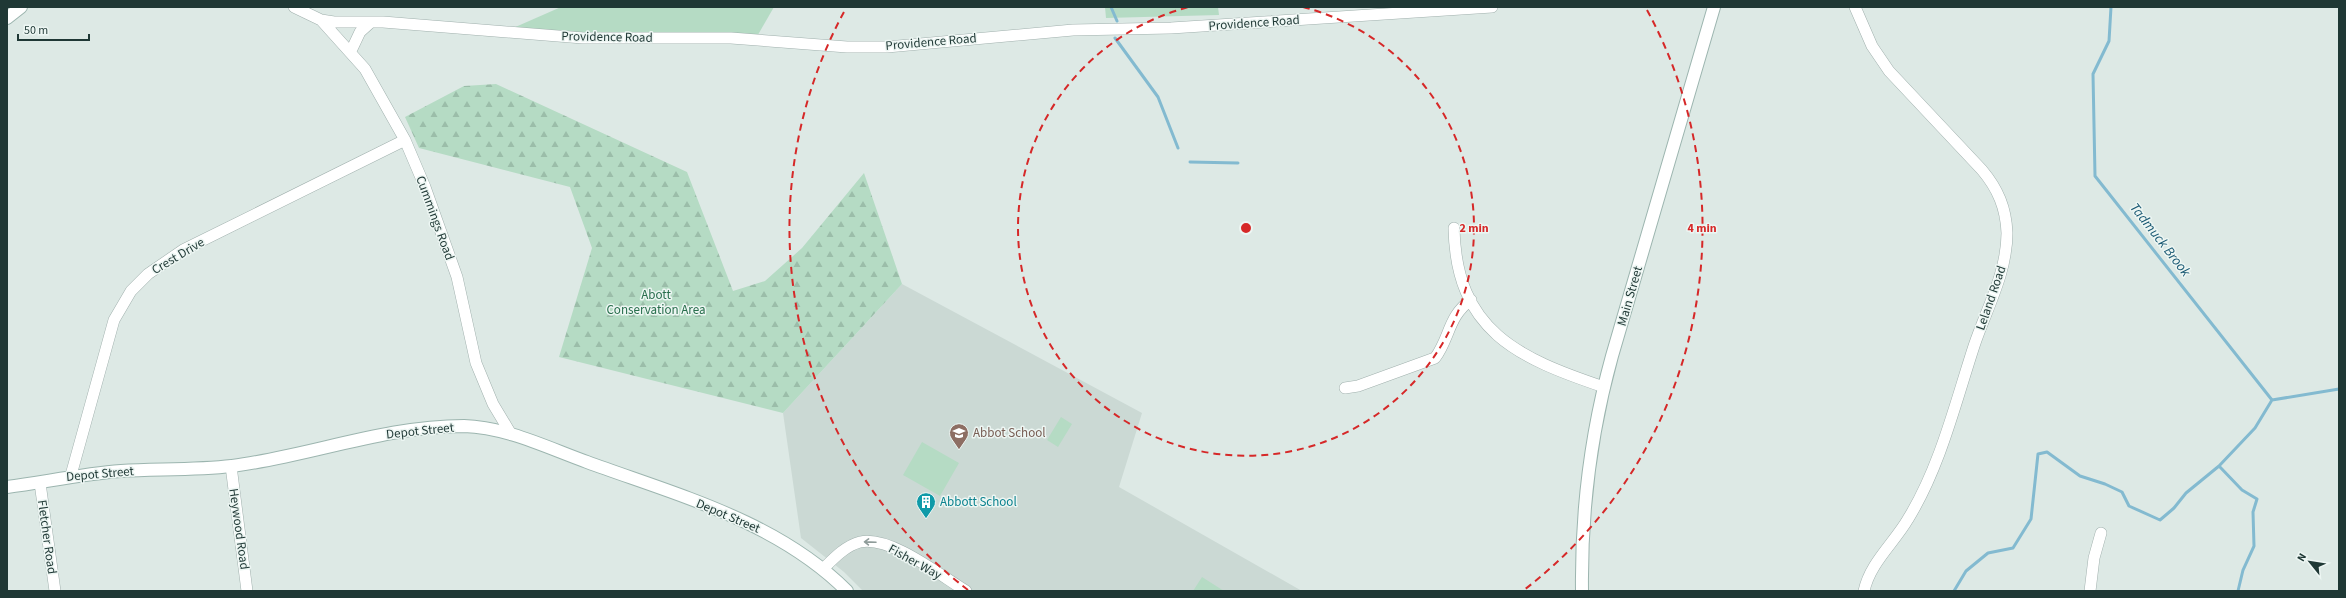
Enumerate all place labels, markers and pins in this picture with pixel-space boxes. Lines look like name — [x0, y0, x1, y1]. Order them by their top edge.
centre of rings — [1239, 221, 1253, 235]
school or university icon: Abbot School — [948, 422, 970, 450]
place label: Abbot School — [973, 424, 1046, 442]
building icon: Abbott School — [915, 491, 937, 519]
place label: Abbott School — [940, 493, 1017, 511]

